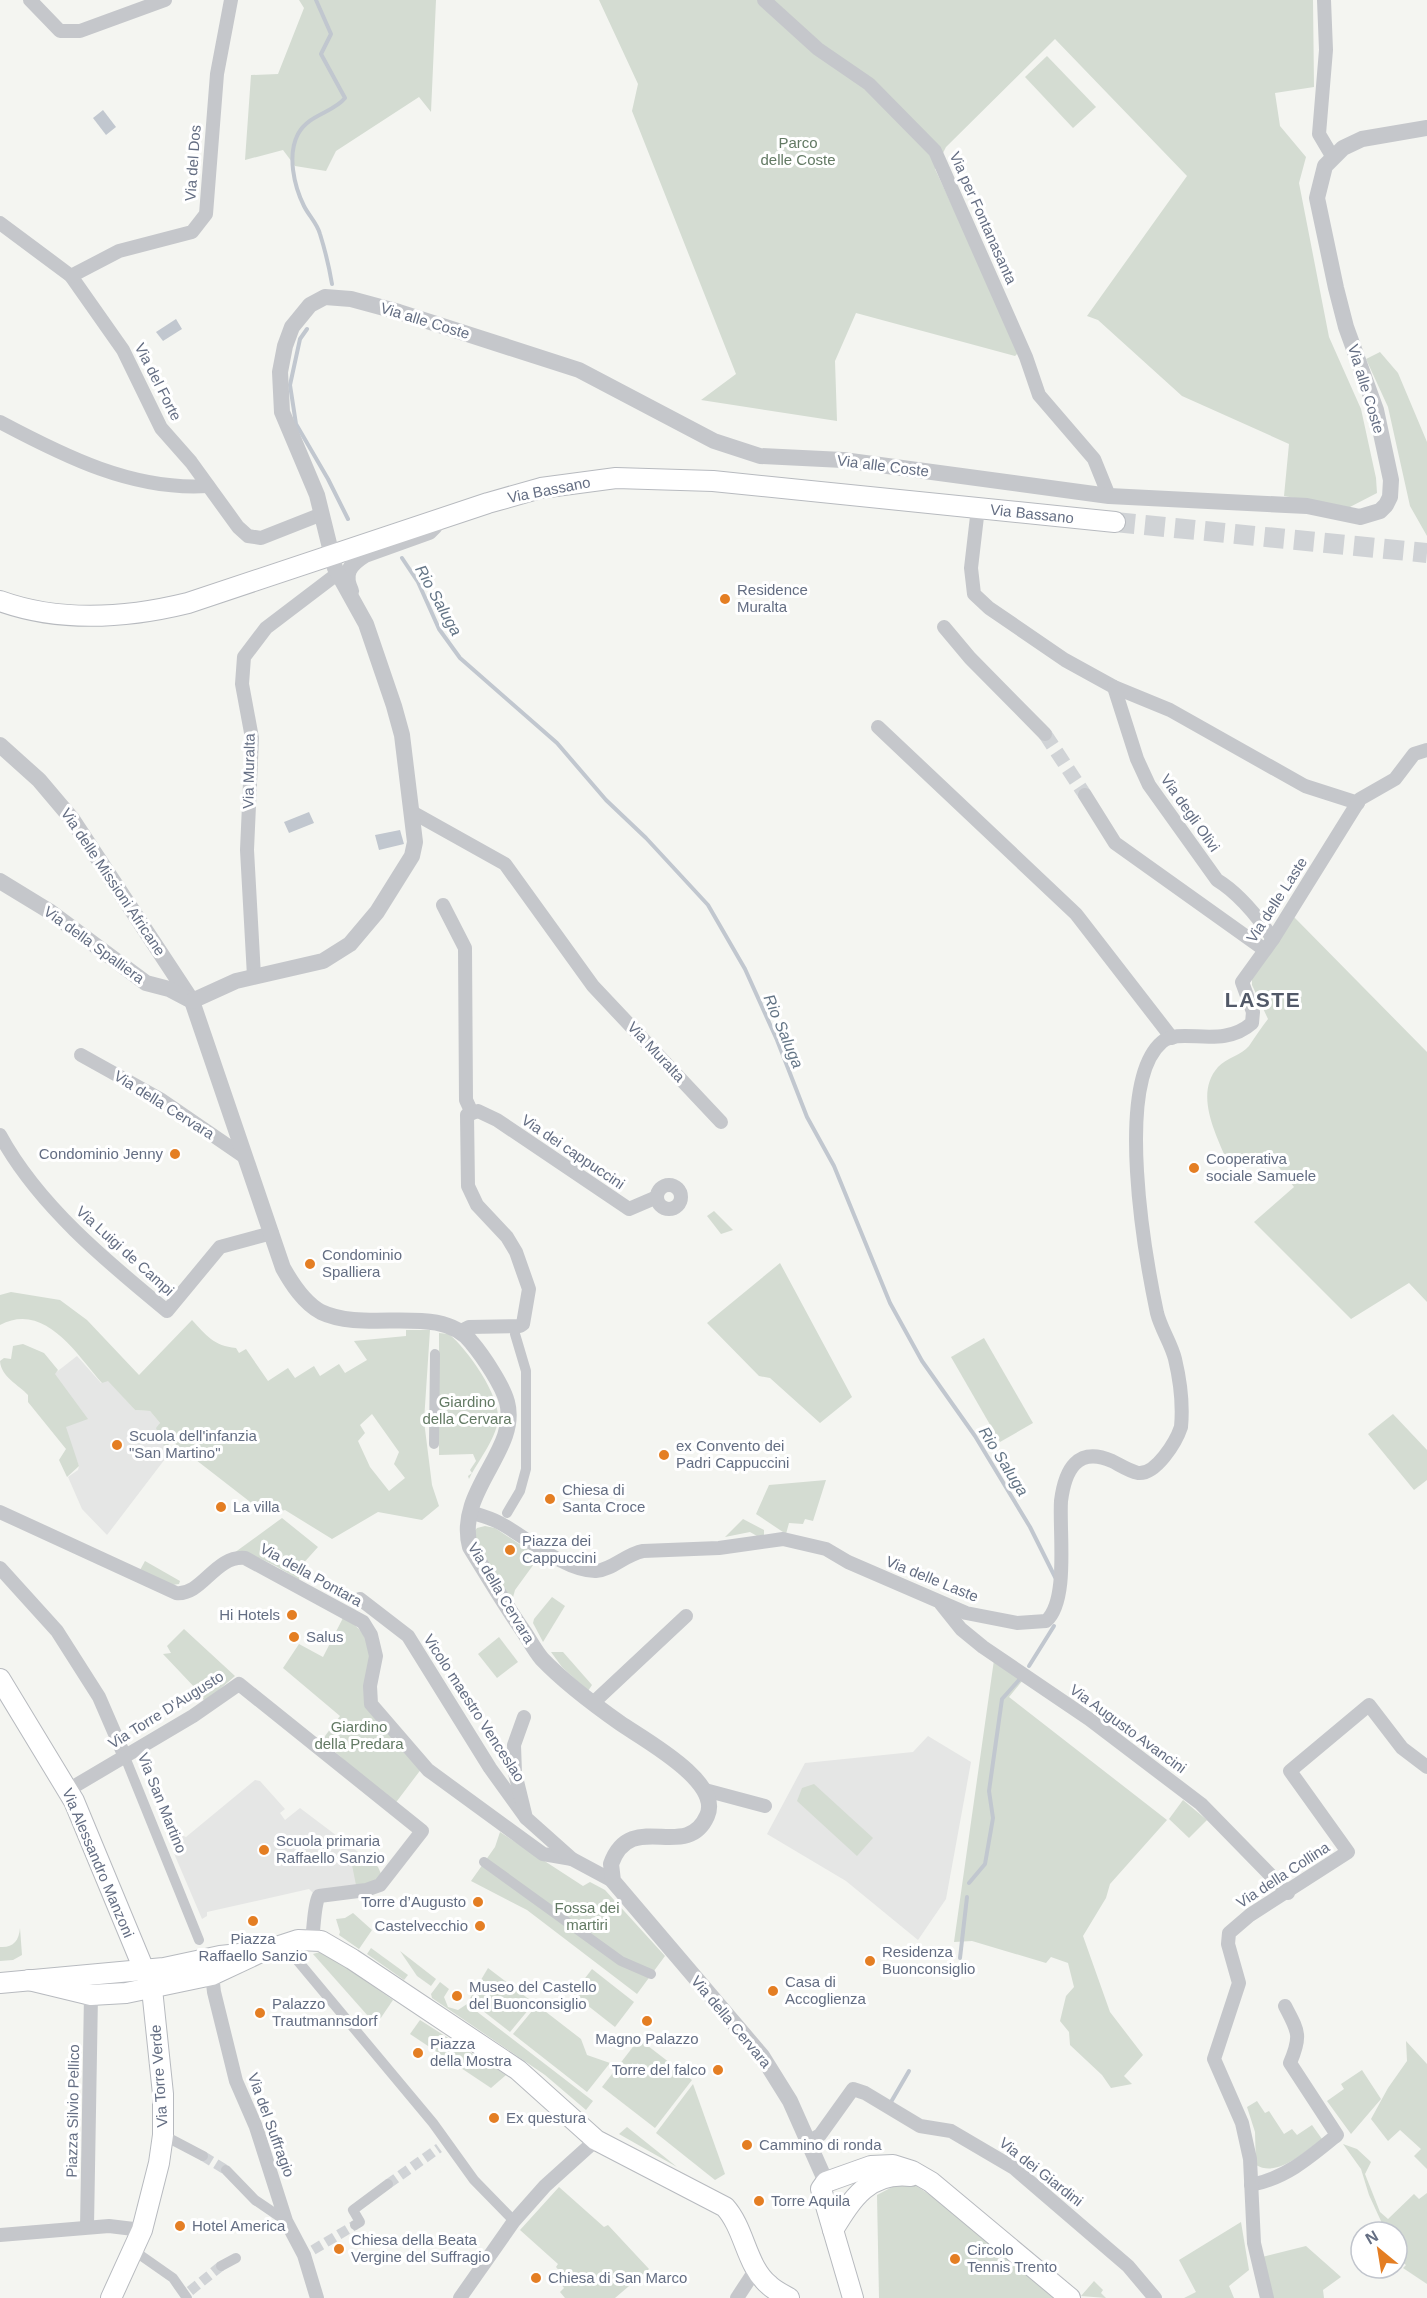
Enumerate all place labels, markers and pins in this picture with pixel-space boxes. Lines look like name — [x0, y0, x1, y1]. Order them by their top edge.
place label: Residence Muralta — [737, 581, 808, 615]
marker: Residence Muralta — [718, 592, 732, 606]
place label: Condominio Jenny — [39, 1145, 163, 1162]
marker: Condominio Jenny — [168, 1147, 182, 1161]
place label: Cooperativa sociale Samuele — [1206, 1150, 1316, 1184]
marker: Cooperativa sociale Samuele — [1187, 1161, 1201, 1175]
place label: Condominio Spalliera — [322, 1246, 402, 1280]
marker: Condominio Spalliera — [303, 1257, 317, 1271]
place label: Scuola dell'infanzia "San Martino" — [129, 1427, 258, 1461]
place label: ex Convento dei Padri Cappuccini — [676, 1437, 789, 1471]
marker: Scuola dell'infanzia "San Martino" — [110, 1438, 124, 1452]
marker: ex Convento dei Padri Cappuccini — [657, 1448, 671, 1462]
place label: Chiesa di Santa Croce — [562, 1481, 645, 1515]
marker: Chiesa di Santa Croce — [543, 1492, 557, 1506]
place label: La villa — [233, 1498, 280, 1515]
marker: La villa — [214, 1500, 228, 1514]
place label: Piazza dei Cappuccini — [522, 1532, 596, 1566]
marker: Piazza dei Cappuccini — [503, 1543, 517, 1557]
place label: Hi Hotels — [219, 1606, 280, 1623]
marker: Hi Hotels — [285, 1608, 299, 1622]
place label: Salus — [306, 1628, 344, 1645]
marker: Salus — [287, 1630, 301, 1644]
place label: Scuola primaria Raffaello Sanzio — [276, 1832, 385, 1866]
marker: Scuola primaria Raffaello Sanzio — [257, 1843, 271, 1857]
place label: Torre d’Augusto — [361, 1893, 466, 1910]
marker: Torre d’Augusto — [471, 1895, 485, 1909]
marker: Piazza Raffaello Sanzio — [246, 1914, 260, 1928]
place label: Castelvecchio — [375, 1917, 468, 1934]
marker: Castelvecchio — [473, 1919, 487, 1933]
place label: Piazza Raffaello Sanzio — [199, 1930, 307, 1964]
place label: Residenza Buonconsiglio — [882, 1943, 975, 1977]
marker: Residenza Buonconsiglio — [863, 1954, 877, 1968]
place label: Casa di Accoglienza — [785, 1973, 867, 2007]
place label: Museo del Castello del Buonconsiglio — [469, 1978, 597, 2012]
marker: Casa di Accoglienza — [766, 1984, 780, 1998]
marker: Museo del Castello del Buonconsiglio — [450, 1989, 464, 2003]
place label: Palazzo Trautmannsdorf — [272, 1995, 378, 2029]
marker: Palazzo Trautmannsdorf — [253, 2006, 267, 2020]
marker: Magno Palazzo — [640, 2014, 654, 2028]
place label: Magno Palazzo — [595, 2030, 699, 2047]
place label: Piazza della Mostra — [430, 2035, 512, 2069]
marker: Piazza della Mostra — [411, 2046, 425, 2060]
place label: Torre del falco — [612, 2061, 706, 2078]
marker: Torre del falco — [711, 2063, 725, 2077]
place label: Ex questura — [506, 2109, 587, 2126]
marker: Ex questura — [487, 2111, 501, 2125]
place label: Cammino di ronda — [759, 2136, 882, 2153]
marker: Cammino di ronda — [740, 2138, 754, 2152]
place label: Torre Aquila — [771, 2192, 851, 2209]
marker: Torre Aquila — [752, 2194, 766, 2208]
place label: Hotel America — [192, 2217, 286, 2234]
marker: Hotel America — [173, 2219, 187, 2233]
place label: Chiesa della Beata Vergine del Suffragio — [351, 2231, 490, 2265]
place label: Circolo Tennis Trento — [967, 2241, 1057, 2275]
marker: Chiesa della Beata Vergine del Suffragio — [332, 2242, 346, 2256]
marker: Circolo Tennis Trento — [948, 2252, 962, 2266]
place label: Chiesa di San Marco — [548, 2269, 687, 2286]
marker: Chiesa di San Marco — [529, 2271, 543, 2285]

